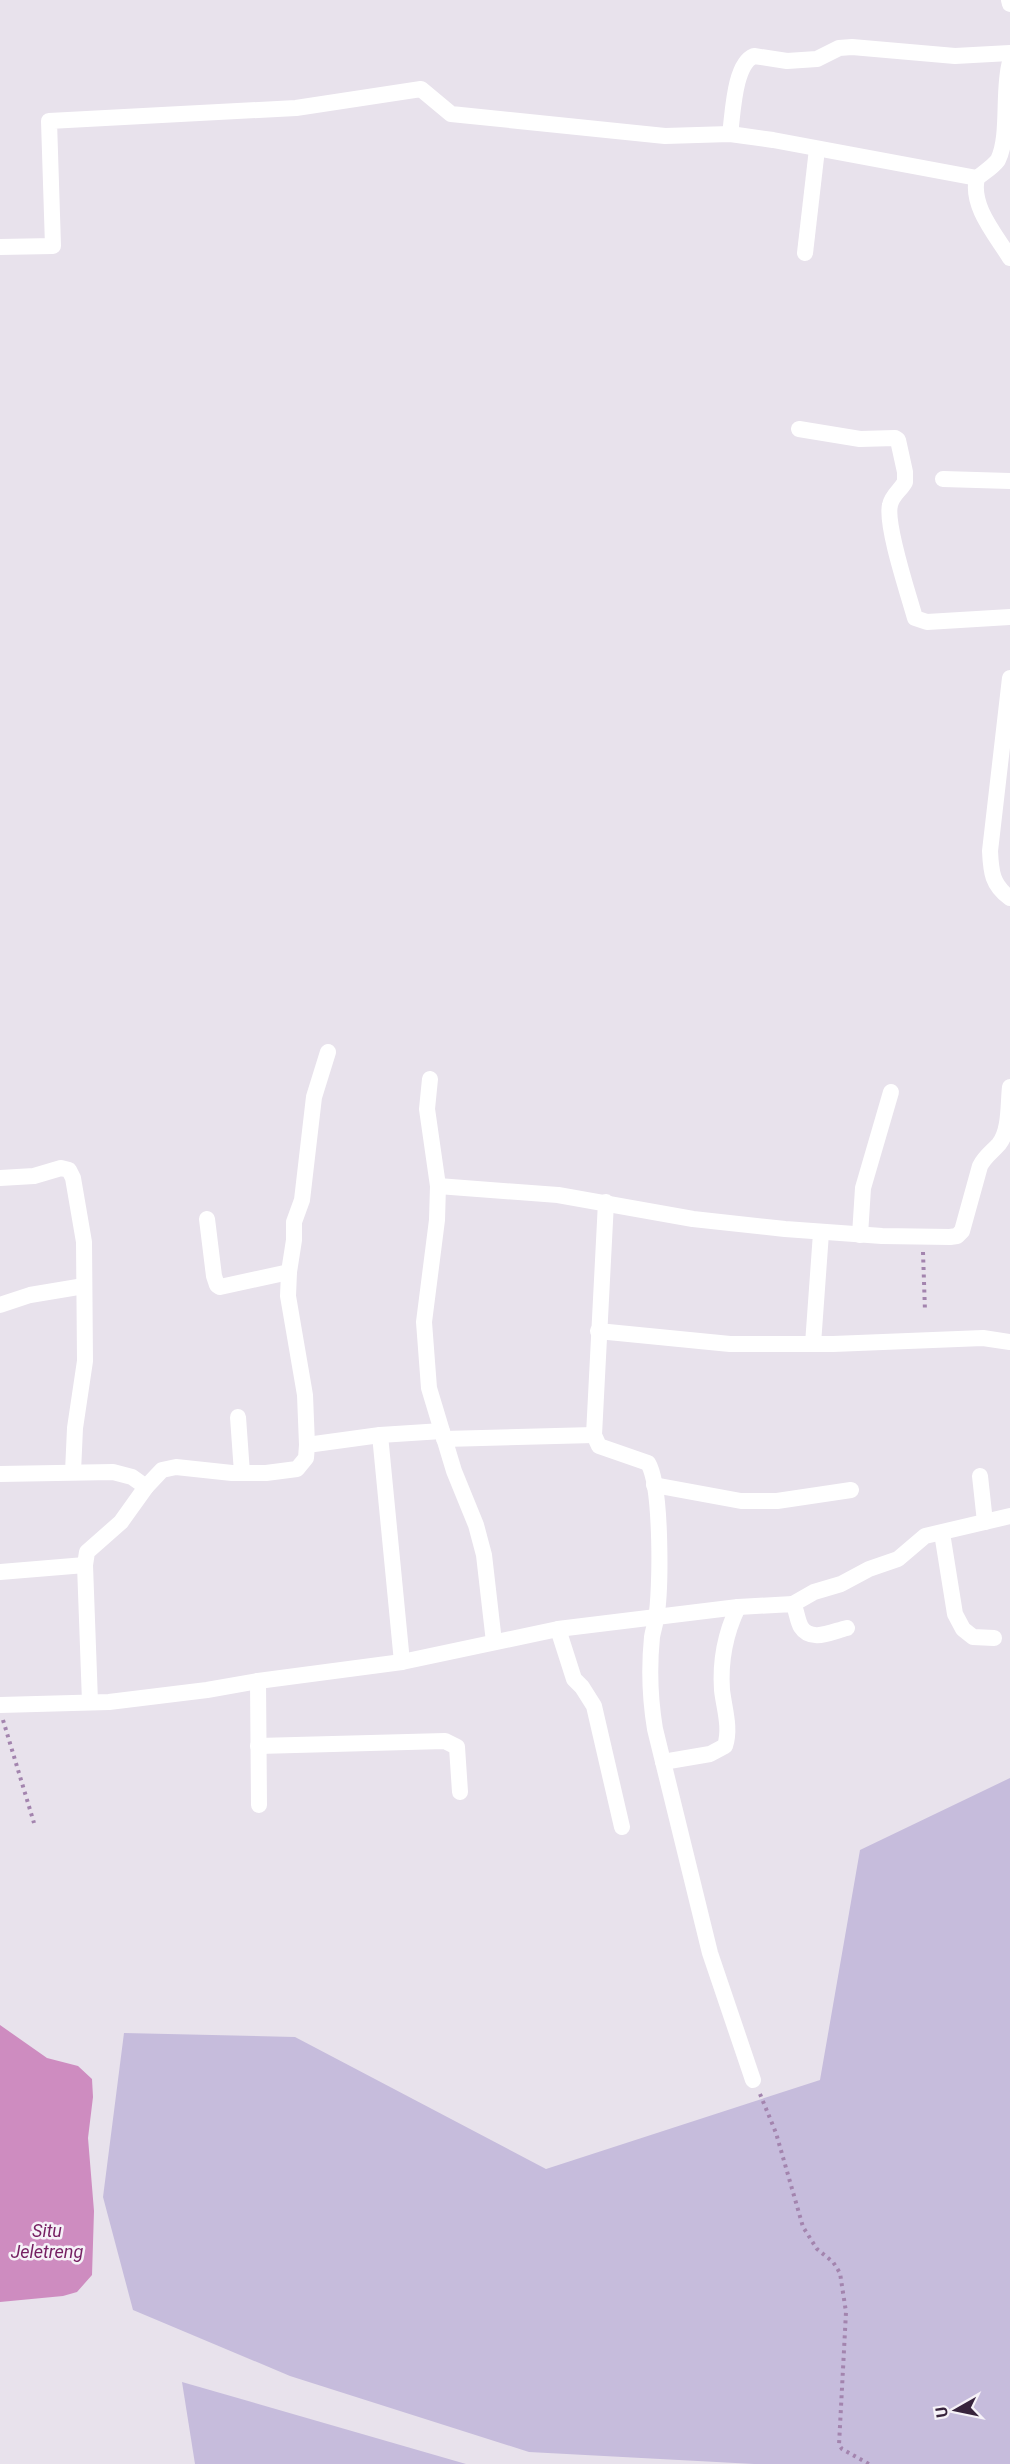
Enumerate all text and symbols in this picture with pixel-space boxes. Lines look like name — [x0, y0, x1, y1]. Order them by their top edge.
water label: Situ Jeletreng — [11, 2220, 83, 2262]
north arrow — [926, 2380, 986, 2440]
text: U — [931, 2406, 952, 2419]

